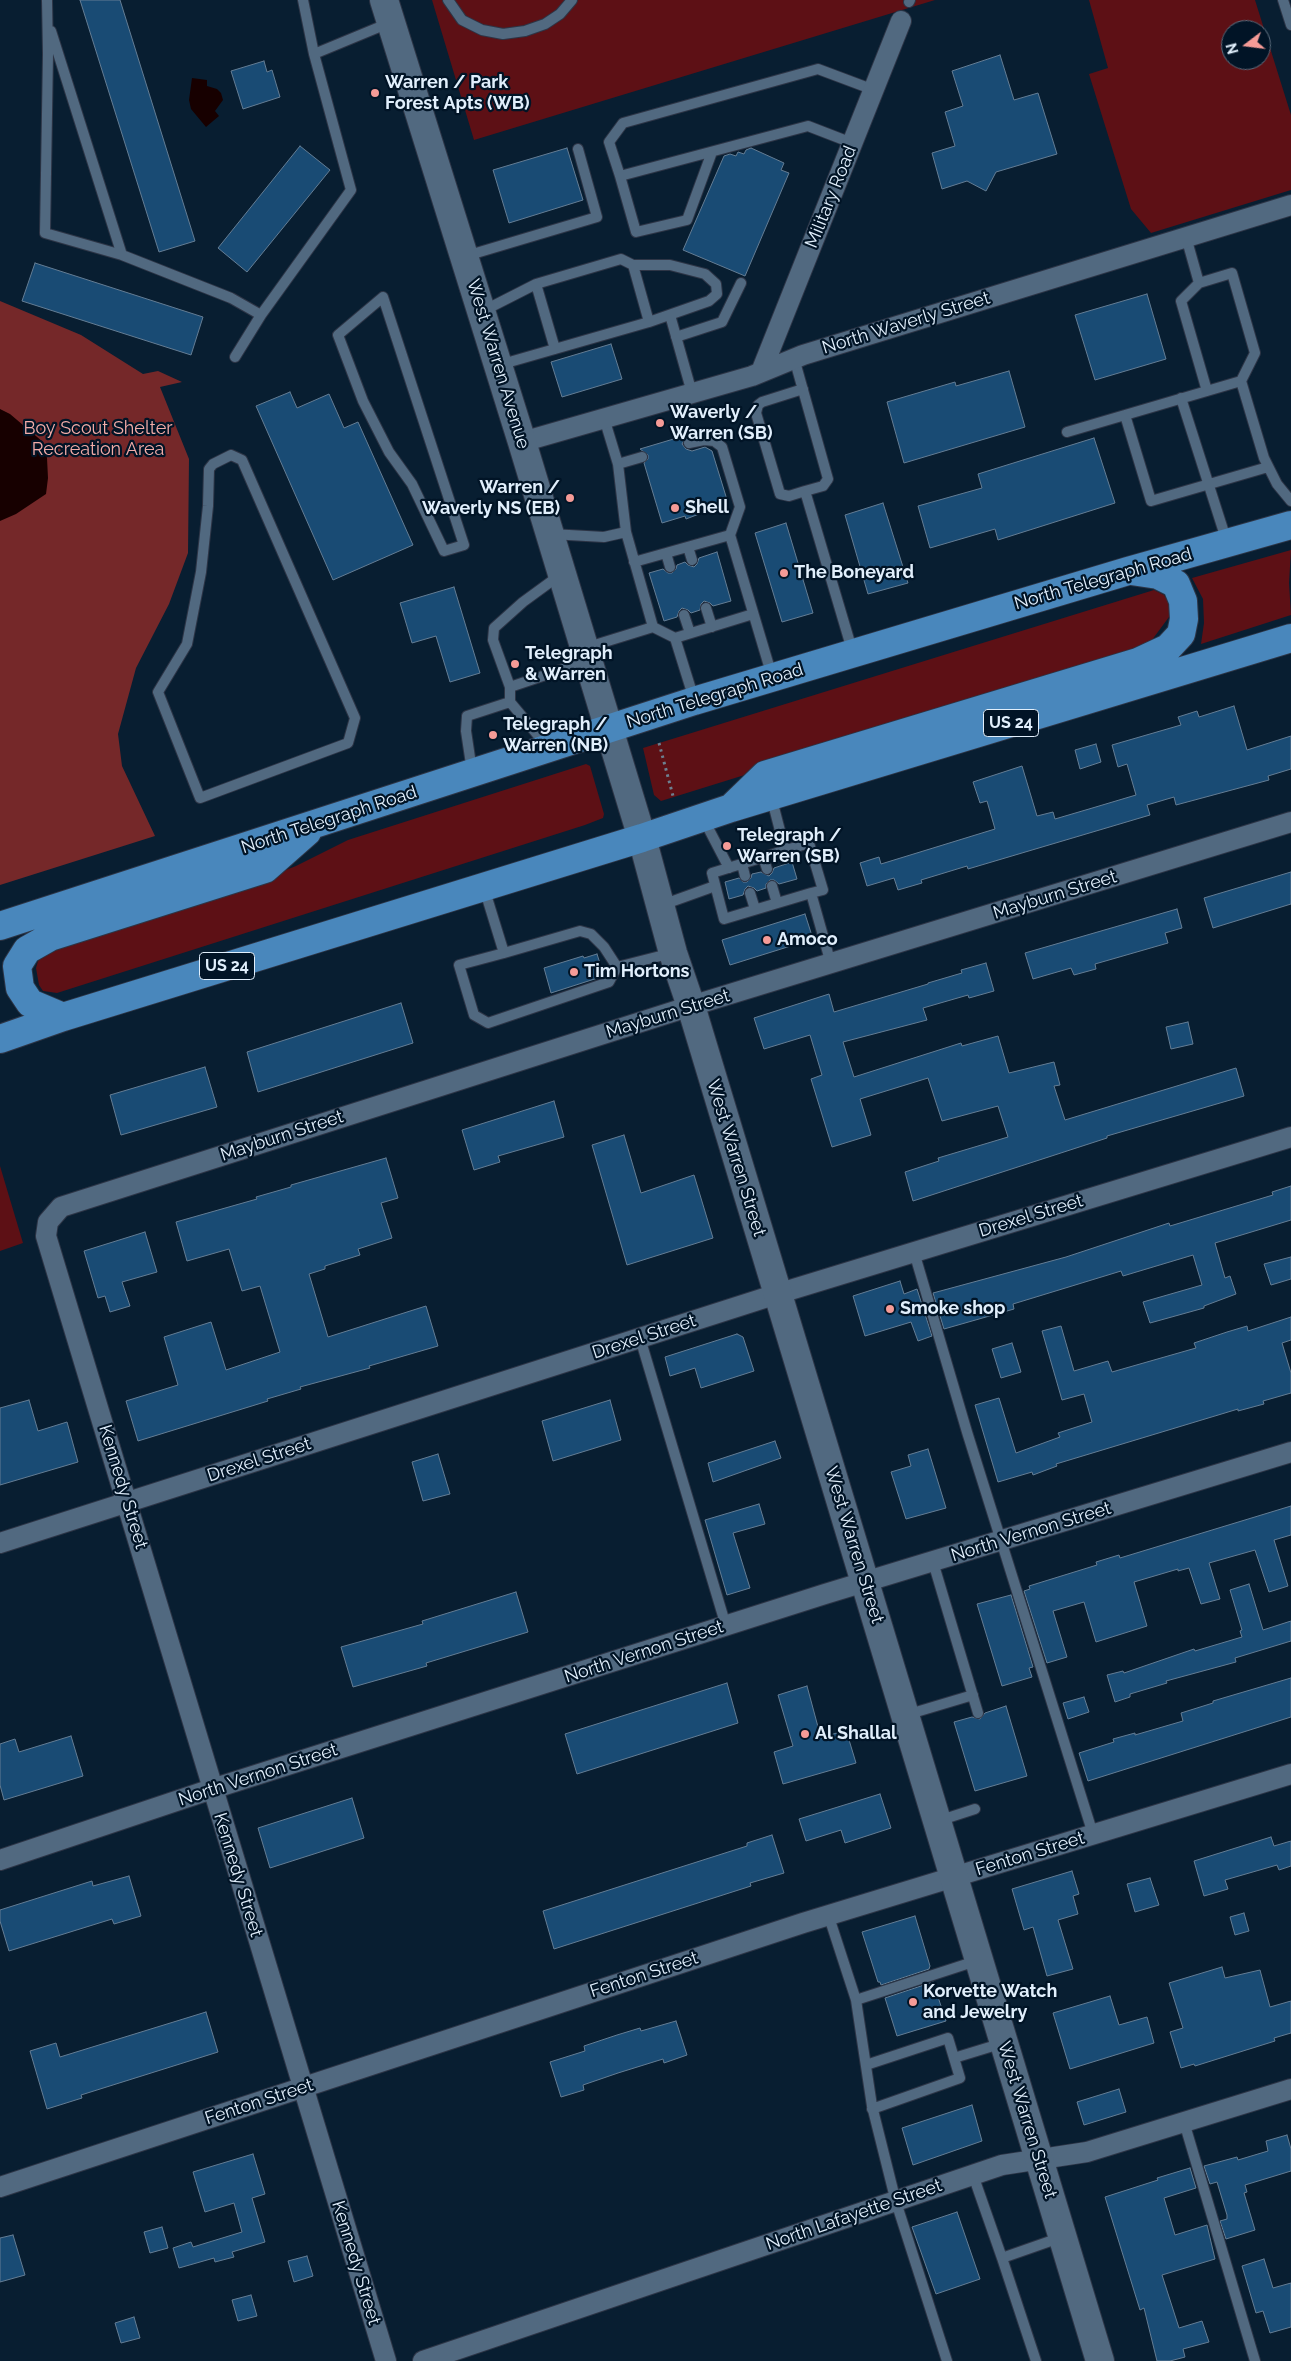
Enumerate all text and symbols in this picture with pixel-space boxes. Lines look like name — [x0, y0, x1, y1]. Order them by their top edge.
north arrow — [1221, 20, 1271, 70]
text: N — [1223, 41, 1242, 56]
place label: Warren / Park Forest Apts (WB) — [385, 72, 529, 115]
marker: Warren / Park Forest Apts (WB) — [369, 87, 381, 99]
street label: Military Road — [801, 143, 861, 251]
street label: West Warren Avenue — [462, 277, 534, 451]
street label: North Waverly Street — [820, 287, 992, 359]
place label: Waverly / Warren (SB) — [670, 402, 772, 444]
marker: Waverly / Warren (SB) — [654, 417, 666, 429]
park label: Boy Scout Shelter Recreation Area — [23, 418, 173, 460]
place label: Warren / Waverly NS (EB) — [422, 477, 560, 520]
marker: Warren / Waverly NS (EB) — [564, 492, 576, 504]
place label: Shell — [685, 497, 729, 519]
marker: Shell — [669, 502, 681, 514]
street label: North Telegraph Road — [1012, 543, 1194, 615]
place label: The Boneyard — [794, 562, 914, 584]
marker: The Boneyard — [778, 567, 790, 579]
place label: Telegraph & Warren — [525, 643, 613, 686]
marker: Telegraph & Warren — [509, 658, 521, 670]
street label: North Telegraph Road — [624, 659, 806, 733]
road number: US 24 — [984, 710, 1038, 736]
place label: Telegraph / Warren (NB) — [503, 714, 608, 756]
marker: Telegraph / Warren (NB) — [487, 729, 499, 741]
street label: North Telegraph Road — [238, 781, 420, 859]
place label: Telegraph / Warren (SB) — [737, 825, 841, 868]
marker: Telegraph / Warren (SB) — [721, 840, 733, 852]
street label: Mayburn Street — [991, 866, 1119, 924]
place label: Amoco — [777, 929, 838, 951]
marker: Amoco — [761, 934, 773, 946]
road number: US 24 — [200, 952, 254, 979]
place label: Tim Hortons — [584, 961, 689, 983]
marker: Tim Hortons — [568, 966, 580, 978]
street label: Mayburn Street — [604, 985, 732, 1043]
street label: West Warren Street — [702, 1077, 770, 1239]
street label: Mayburn Street — [218, 1106, 346, 1166]
street label: Drexel Street — [976, 1190, 1086, 1242]
place label: Smoke shop — [900, 1298, 1005, 1320]
marker: Smoke shop — [884, 1303, 896, 1315]
street label: Drexel Street — [589, 1310, 699, 1364]
street label: Kennedy Street — [94, 1422, 152, 1552]
street label: Drexel Street — [204, 1433, 314, 1487]
street label: West Warren Street — [820, 1464, 888, 1626]
street label: North Vernon Street — [948, 1497, 1114, 1567]
street label: North Vernon Street — [562, 1616, 726, 1688]
place label: Al Shallal — [815, 1723, 897, 1745]
marker: Al Shallal — [799, 1728, 811, 1740]
street label: North Vernon Street — [176, 1739, 340, 1811]
street label: Kennedy Street — [209, 1810, 267, 1940]
street label: Fenton Street — [973, 1827, 1087, 1881]
street label: Fenton Street — [587, 1947, 701, 2003]
place label: Korvette Watch and Jewelry — [923, 1981, 1057, 2024]
marker: Korvette Watch and Jewelry — [907, 1996, 919, 2008]
street label: West Warren Street — [993, 2039, 1061, 2201]
street label: Fenton Street — [202, 2074, 316, 2130]
street label: North Lafayette Street — [763, 2175, 945, 2255]
street label: Kennedy Street — [327, 2198, 385, 2328]

